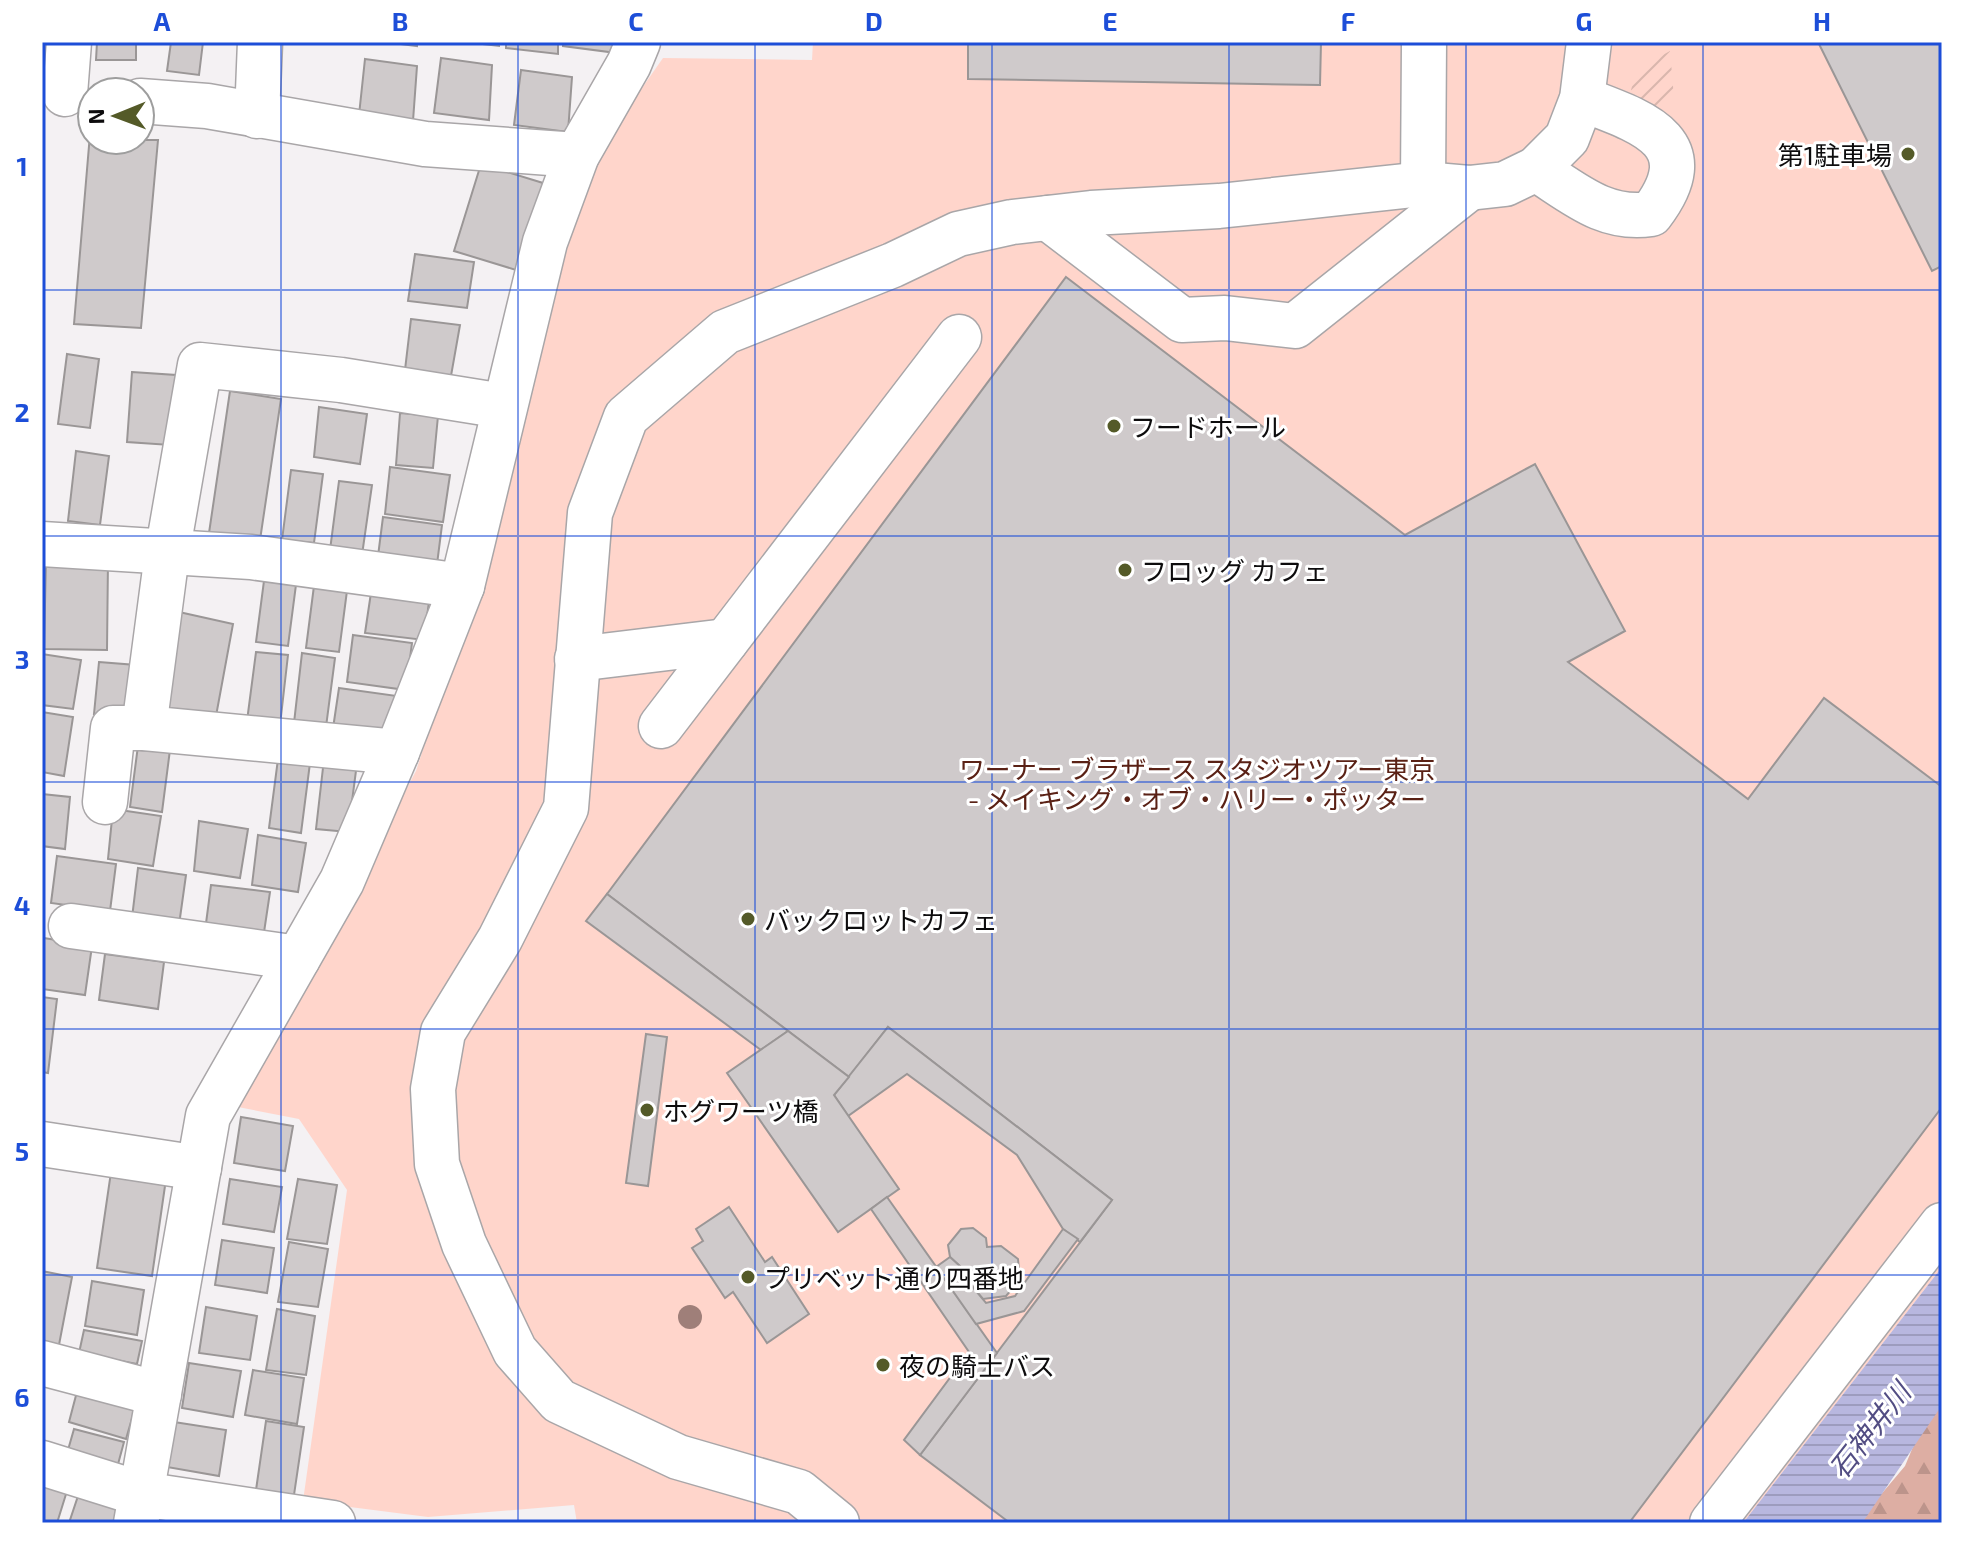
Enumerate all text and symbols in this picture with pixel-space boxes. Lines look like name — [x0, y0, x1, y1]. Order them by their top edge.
text: A — [154, 5, 171, 36]
text: B — [392, 5, 408, 36]
text: C — [628, 5, 644, 36]
text: D — [865, 5, 883, 36]
text: E — [1102, 5, 1118, 36]
text: F — [1341, 5, 1355, 36]
text: G — [1576, 5, 1592, 36]
text: H — [1813, 5, 1831, 36]
north arrow — [76, 76, 156, 156]
text: N — [82, 108, 108, 125]
place label: 第1駐車場 — [1778, 139, 1892, 170]
marker: 第1駐車場 — [1899, 145, 1917, 163]
text: 1 — [16, 150, 28, 181]
text: 2 — [14, 396, 30, 427]
place label: フードホール — [1130, 411, 1286, 442]
marker: フードホール — [1105, 417, 1123, 435]
place label: フロッグ カフェ — [1141, 555, 1329, 586]
marker: フロッグ カフェ — [1116, 561, 1134, 579]
text: 3 — [15, 643, 29, 674]
park label: ワーナー ブラザース スタジオツアー東京 - メイキング・オブ・ハリー・ポッター — [959, 753, 1435, 814]
text: 4 — [14, 889, 30, 920]
place label: バックロットカフェ — [764, 904, 998, 935]
marker: バックロットカフェ — [739, 910, 757, 928]
place label: ホグワーツ橋 — [663, 1095, 818, 1126]
marker: ホグワーツ橋 — [638, 1101, 656, 1119]
text: 5 — [15, 1135, 29, 1166]
place label: プリベット通り四番地 — [764, 1262, 1024, 1293]
marker: プリベット通り四番地 — [739, 1268, 757, 1286]
place label: 夜の騎士バス — [899, 1350, 1055, 1381]
marker: 夜の騎士バス — [874, 1356, 892, 1374]
water label: 石神井川 — [1821, 1373, 1919, 1485]
text: 6 — [14, 1381, 30, 1412]

